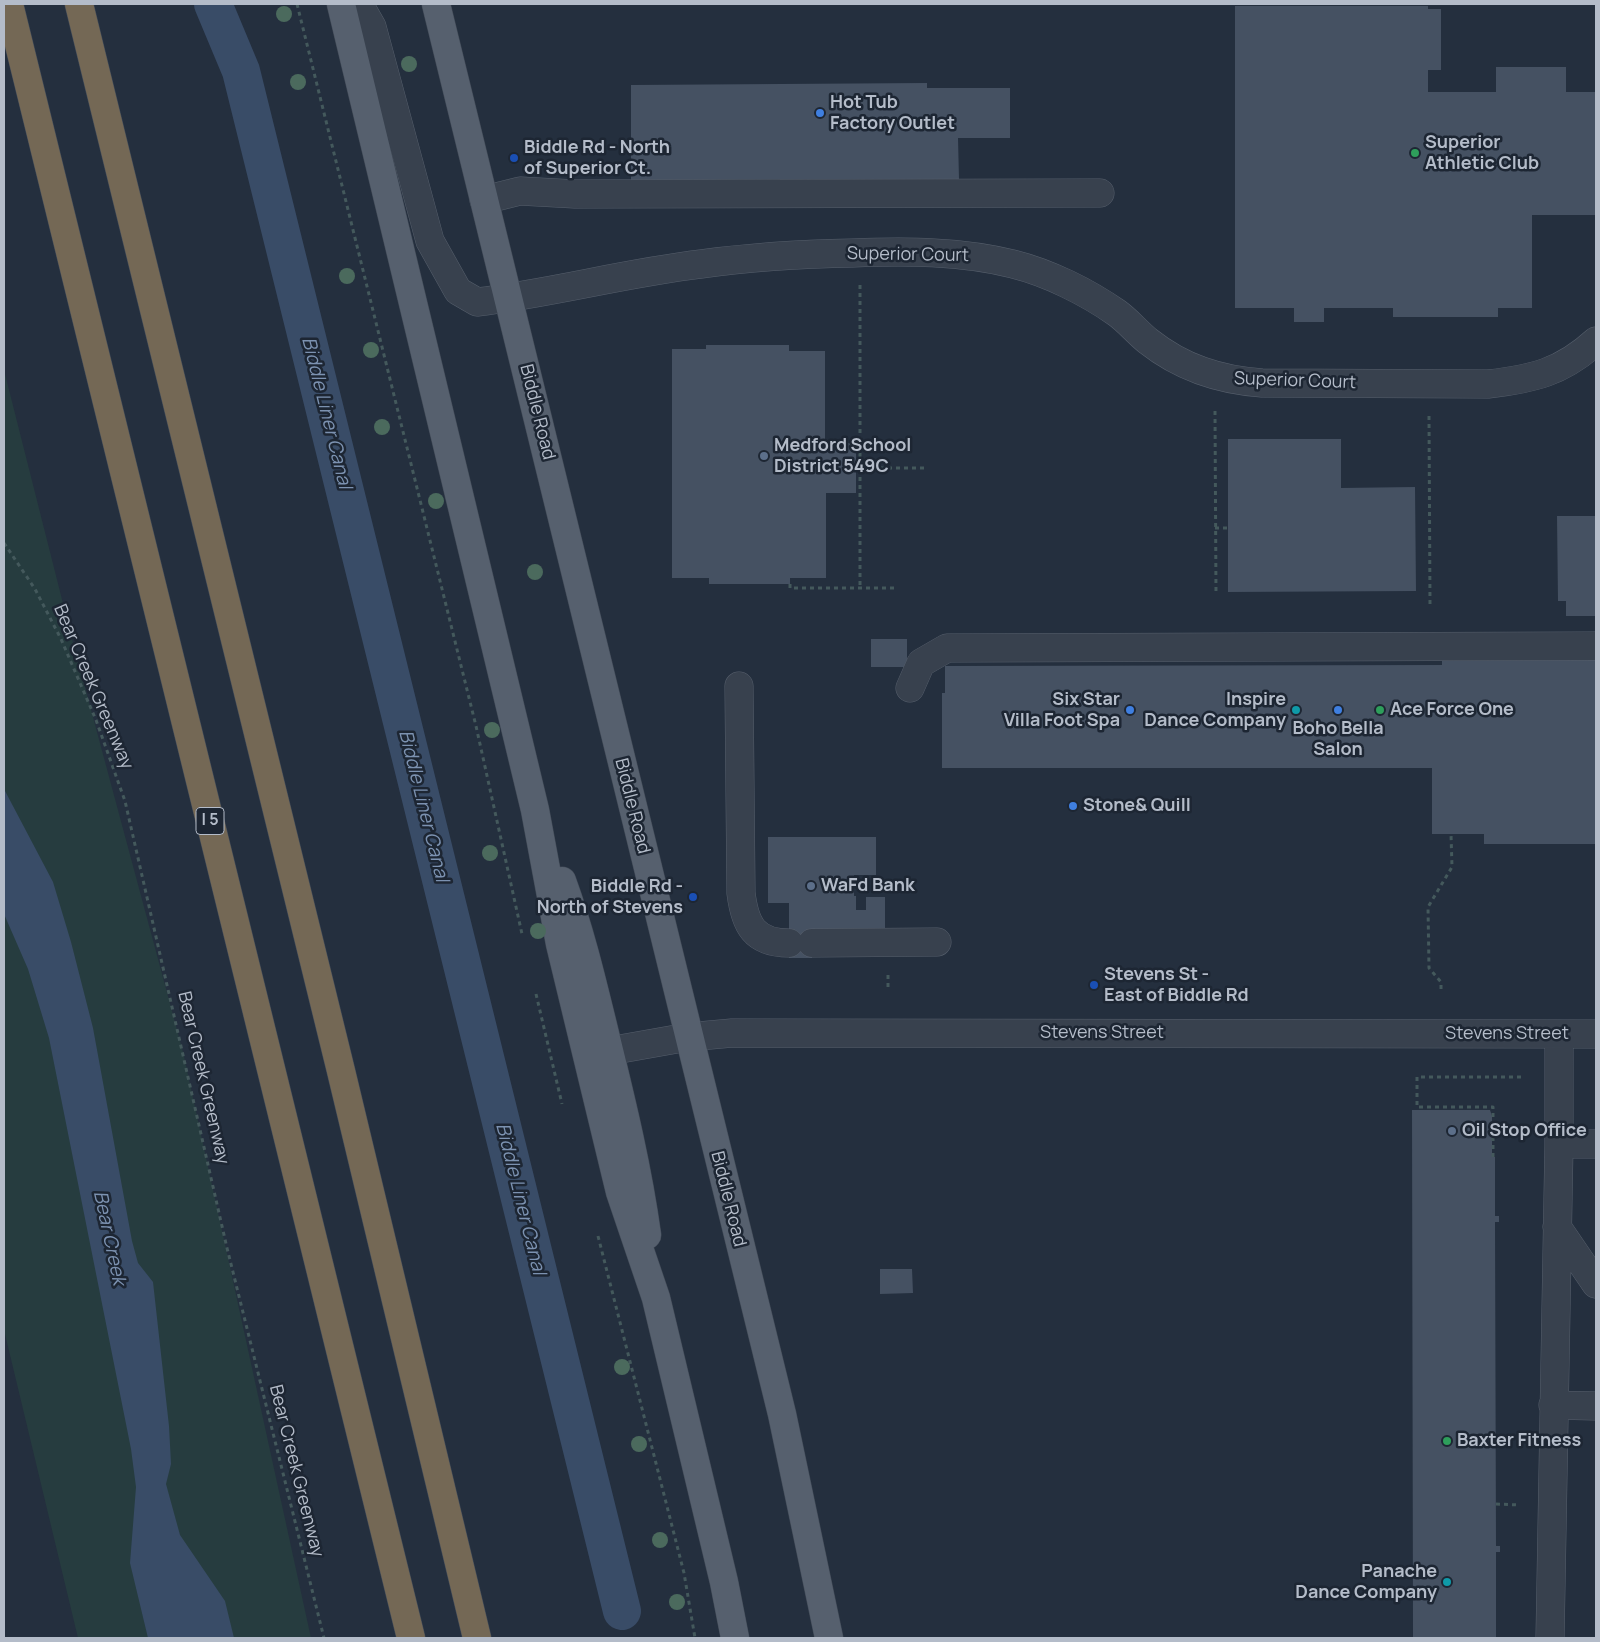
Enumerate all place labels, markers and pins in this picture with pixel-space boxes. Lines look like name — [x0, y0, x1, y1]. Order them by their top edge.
place label: Hot Tub Factory Outlet — [830, 92, 955, 134]
marker: Hot Tub Factory Outlet — [814, 107, 826, 119]
place label: Superior Athletic Club — [1425, 132, 1539, 174]
place label: Biddle Rd - North of Superior Ct. — [524, 137, 670, 180]
marker: Superior Athletic Club — [1409, 147, 1421, 159]
marker: Biddle Rd - North of Superior Ct. — [508, 152, 520, 164]
place label: Medford School District 549C — [774, 435, 911, 478]
marker: Medford School District 549C — [758, 450, 770, 462]
place label: Six Star Villa Foot Spa — [1004, 689, 1120, 732]
place label: Inspire Dance Company — [1144, 689, 1286, 732]
place label: Ace Force One — [1390, 699, 1514, 721]
marker: Six Star Villa Foot Spa — [1124, 704, 1136, 716]
marker: Inspire Dance Company — [1290, 704, 1302, 716]
marker: Boho Bella Salon — [1332, 704, 1344, 716]
marker: Ace Force One — [1374, 704, 1386, 716]
place label: Boho Bella Salon — [1292, 718, 1384, 761]
place label: Stone& Quill — [1083, 795, 1191, 817]
marker: Stone& Quill — [1067, 800, 1079, 812]
place label: WaFd Bank — [821, 875, 915, 897]
place label: Biddle Rd - North of Stevens — [537, 876, 683, 919]
marker: WaFd Bank — [805, 880, 817, 892]
marker: Biddle Rd - North of Stevens — [687, 891, 699, 903]
place label: Stevens St - East of Biddle Rd — [1104, 964, 1249, 1006]
marker: Stevens St - East of Biddle Rd — [1088, 979, 1100, 991]
place label: Oil Stop Office — [1462, 1120, 1587, 1142]
marker: Oil Stop Office — [1446, 1125, 1458, 1137]
place label: Baxter Fitness — [1457, 1430, 1581, 1452]
marker: Baxter Fitness — [1441, 1435, 1453, 1447]
place label: Panache Dance Company — [1295, 1561, 1437, 1604]
marker: Panache Dance Company — [1441, 1576, 1453, 1588]

